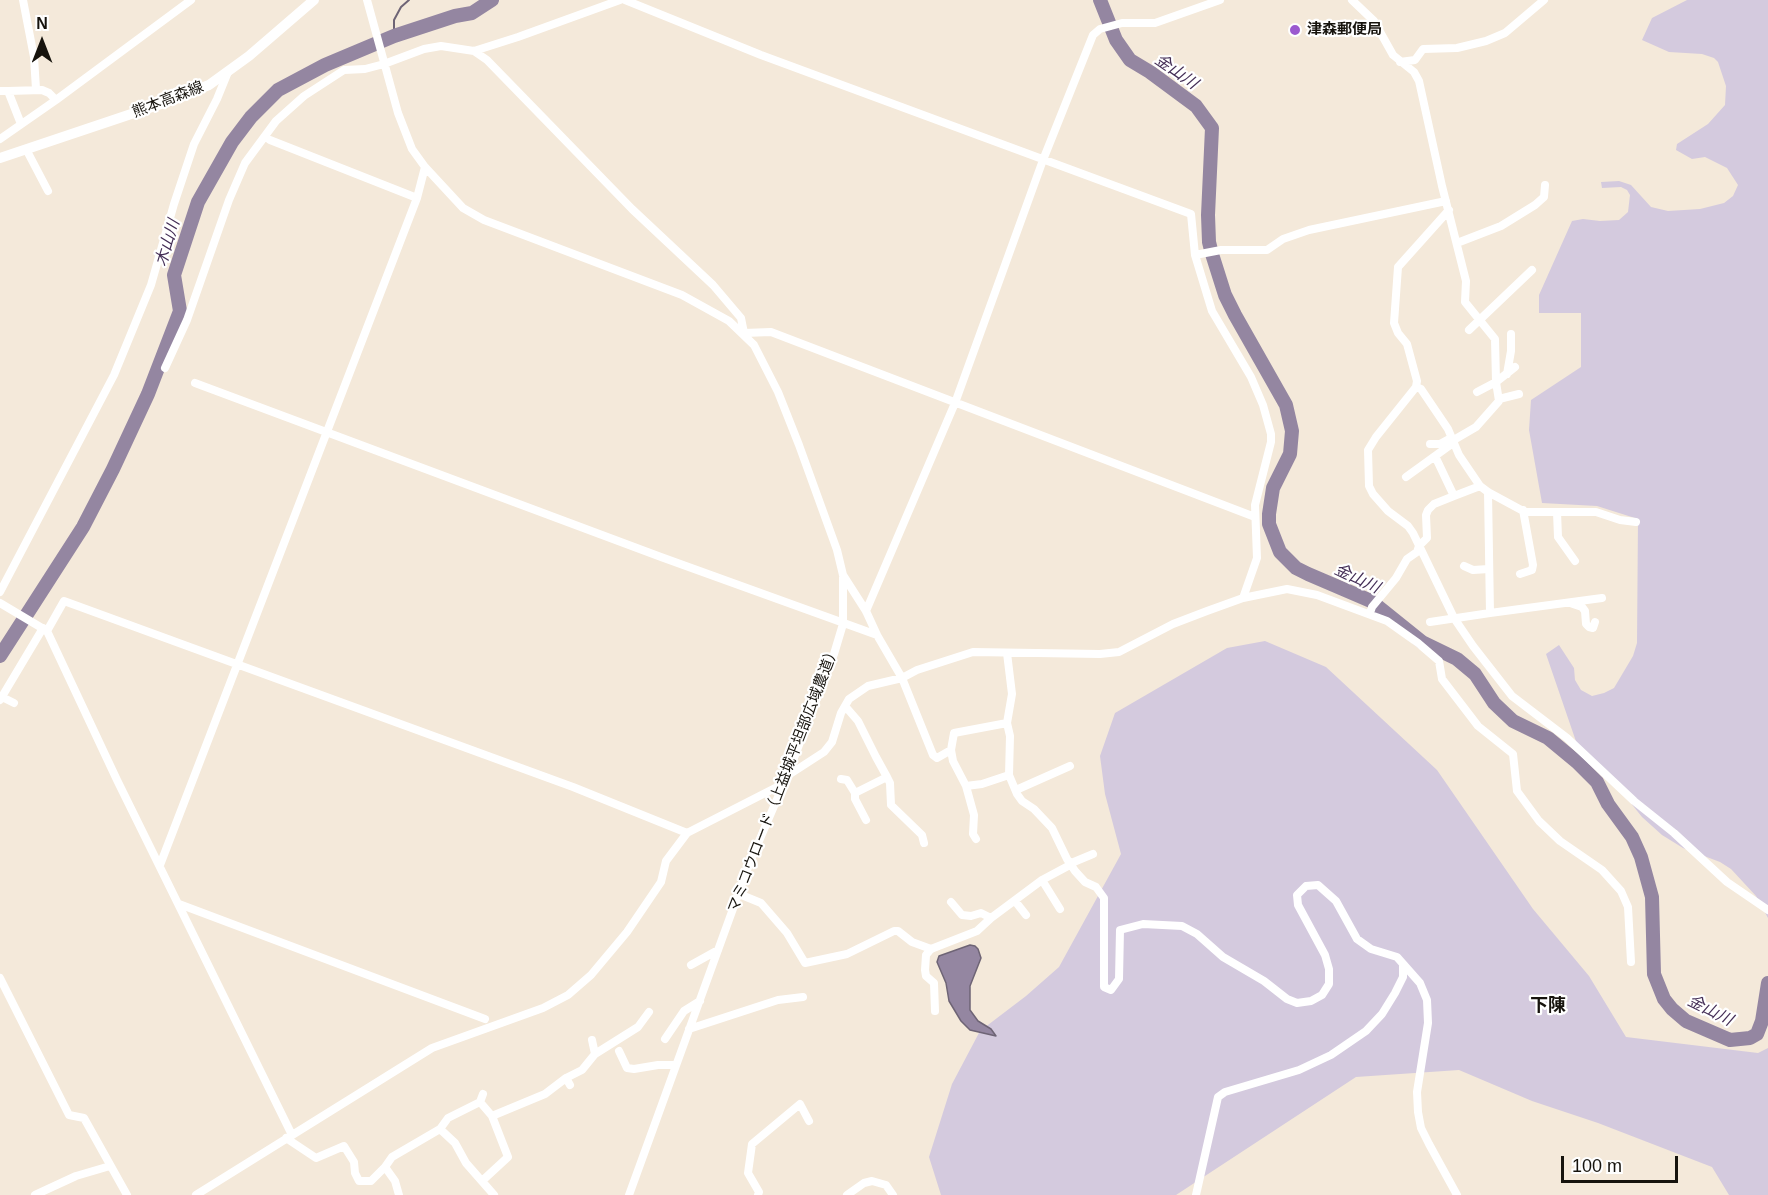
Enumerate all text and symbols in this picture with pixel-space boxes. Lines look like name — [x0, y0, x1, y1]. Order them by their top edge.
north arrow — [12, 12, 72, 72]
text: N — [36, 15, 48, 32]
place label: 津森郵便局 — [1307, 21, 1382, 39]
marker: 津森郵便局 — [1288, 23, 1302, 37]
water label: 金山川 — [1151, 50, 1201, 94]
street label: 熊本高森線 — [130, 78, 206, 122]
water label: 木山川 — [152, 217, 184, 269]
water label: 金山川 — [1331, 560, 1383, 598]
street label: マミコウロード（上益城平坦部広域農道） — [725, 643, 843, 915]
water label: 金山川 — [1684, 992, 1736, 1030]
district label: 下陳 — [1530, 995, 1566, 1017]
scale bar — [1564, 1144, 1681, 1182]
text: 100 m — [1572, 1156, 1622, 1176]

